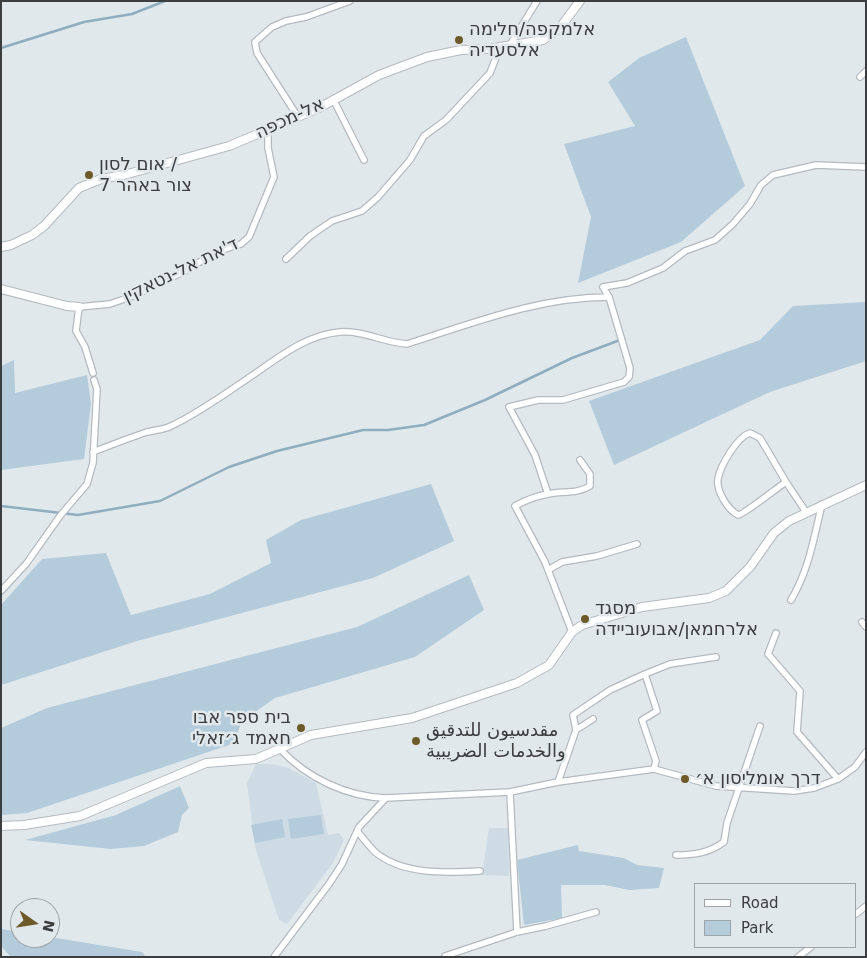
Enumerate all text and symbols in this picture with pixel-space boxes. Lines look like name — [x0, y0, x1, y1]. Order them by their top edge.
place label: אלמקפה/חלימה אלסעדיה — [469, 19, 595, 62]
marker: אלמקפה/חלימה אלסעדיה — [453, 34, 465, 46]
street label: אל-מכפה — [252, 94, 328, 144]
place label: אום לסון / צור באהר 7 — [99, 154, 192, 196]
marker: אום לסון / צור באהר 7 — [83, 169, 95, 181]
street label: ד'את אל-נטאקין — [120, 234, 242, 308]
place label: מסגד אלרחמאן/אבועוביידה — [595, 598, 758, 640]
marker: מסגד אלרחמאן/אבועוביידה — [579, 613, 591, 625]
place label: בית ספר אבו חאמד ג׳זאלי — [192, 707, 291, 750]
place label: مقدسيون للتدقيق والخدمات الضريبية — [426, 720, 566, 762]
marker: בית ספר אבו חאמד ג׳זאלי — [295, 722, 307, 734]
marker: مقدسيون للتدقيق والخدمات الضريبية — [410, 735, 422, 747]
place label: דרך אומליסון א׳ — [695, 768, 821, 790]
marker: דרך אומליסון א׳ — [679, 773, 691, 785]
legend — [694, 883, 857, 948]
text: Road — [741, 894, 779, 912]
north arrow — [10, 898, 60, 948]
text: N — [40, 919, 58, 934]
text: Park — [741, 919, 773, 937]

